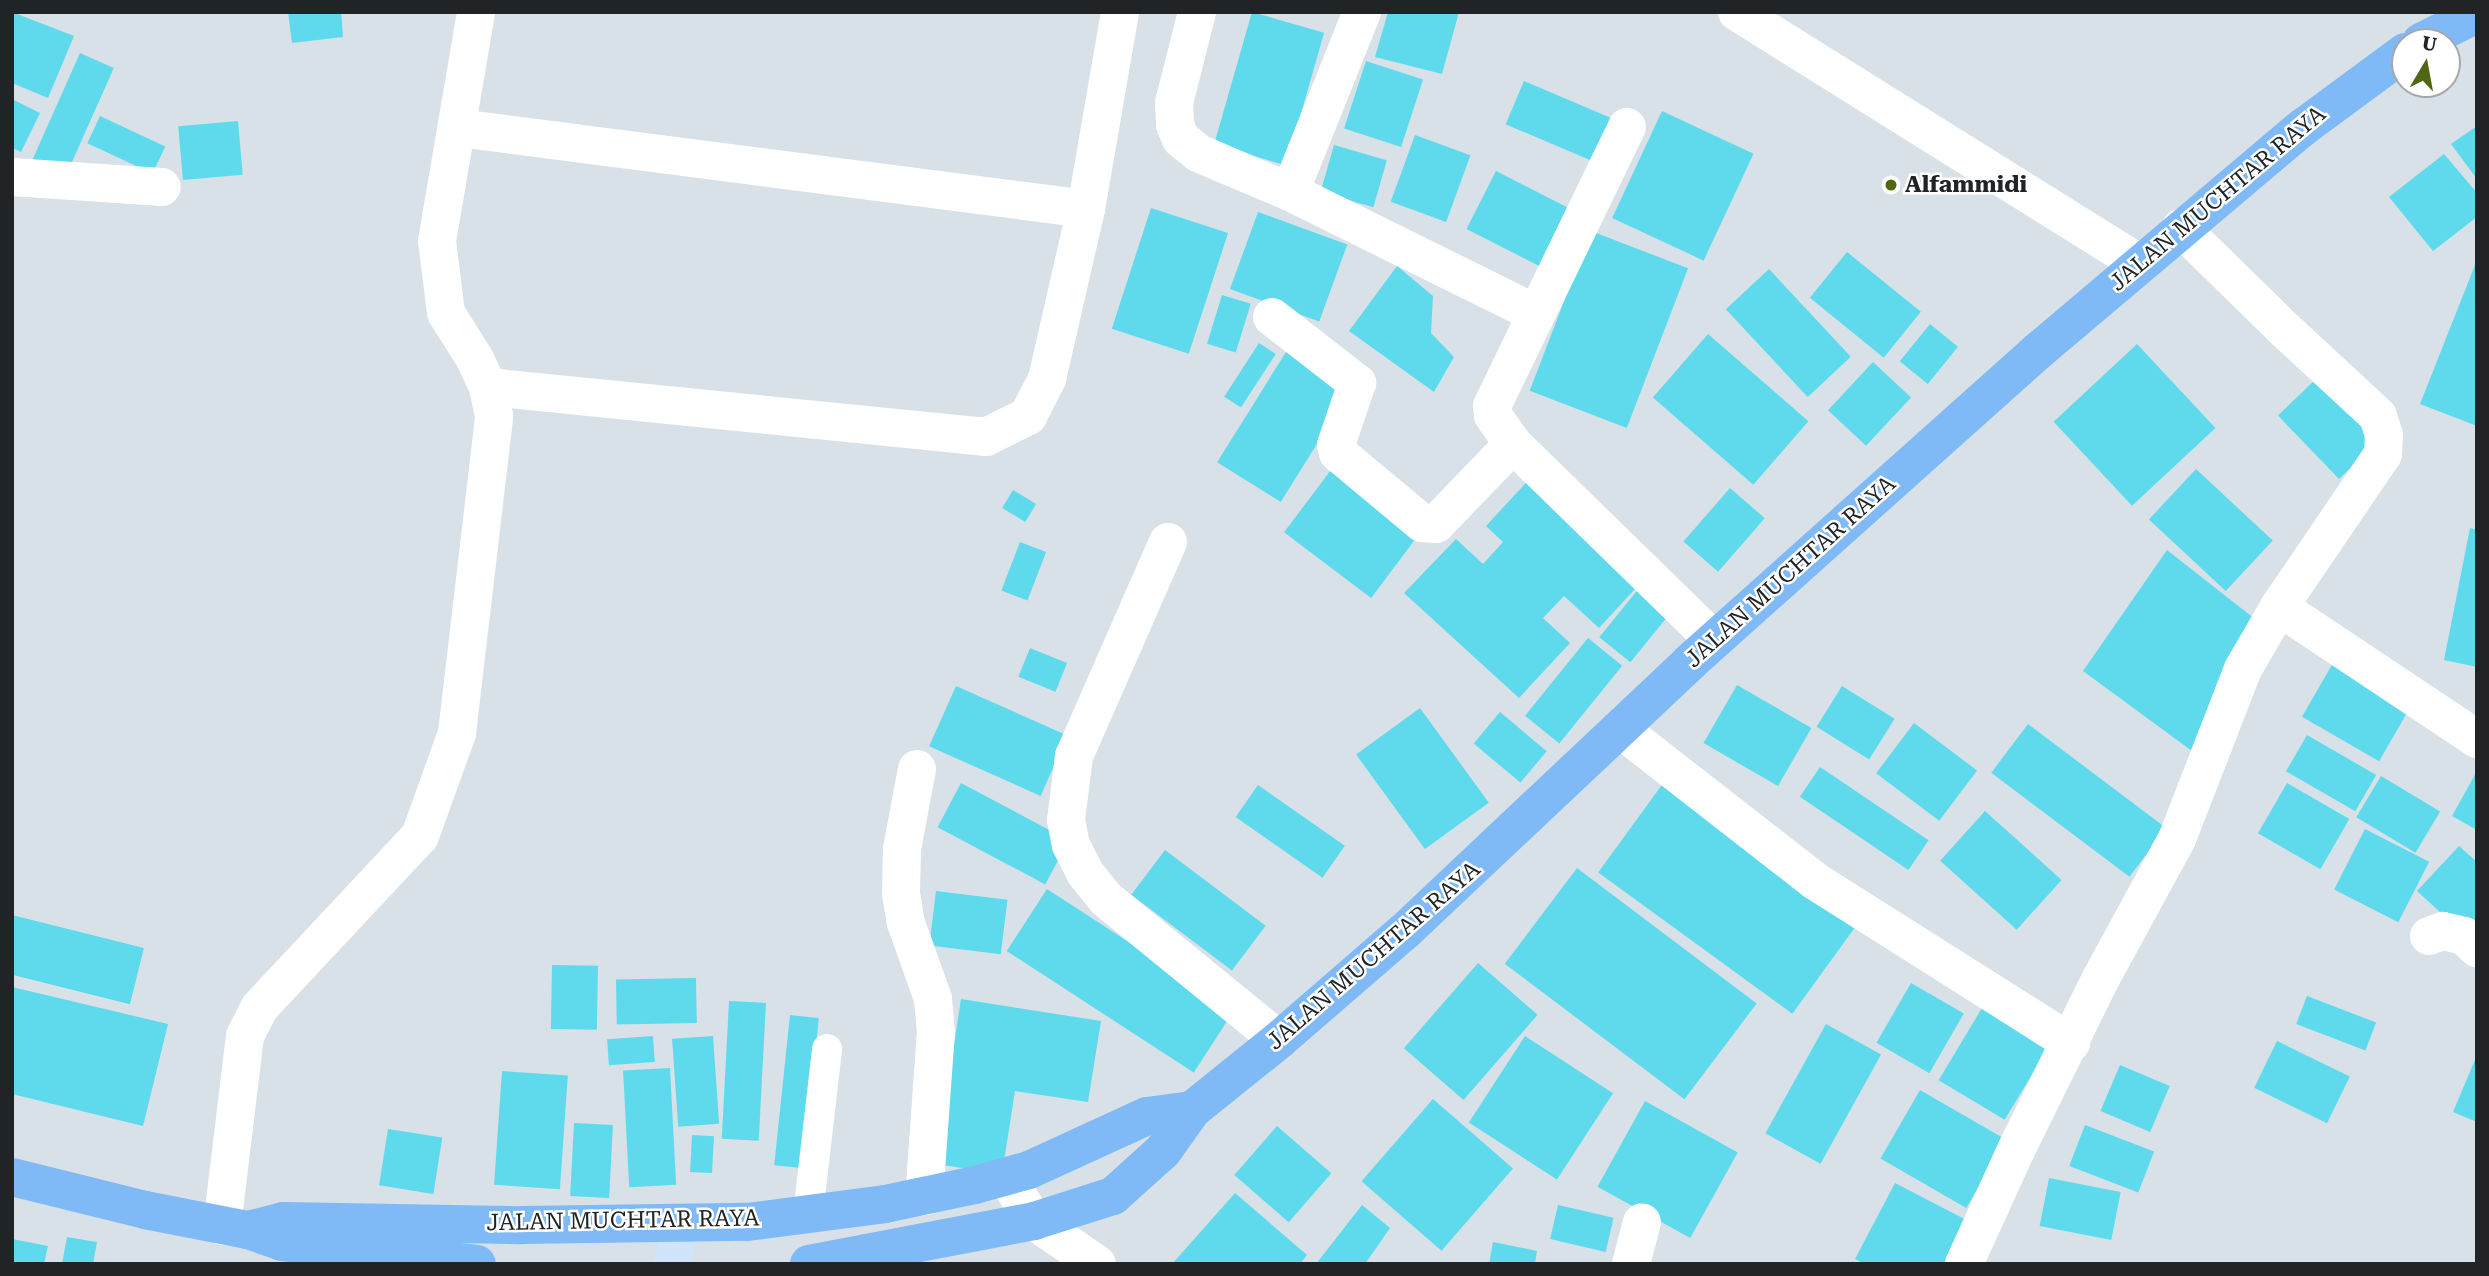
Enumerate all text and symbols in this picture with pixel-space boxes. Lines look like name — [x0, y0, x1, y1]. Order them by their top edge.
north arrow — [2391, 28, 2461, 98]
text: U — [2420, 31, 2439, 56]
street label: JALAN MUCHTAR RAYA — [2104, 101, 2332, 297]
place label: Alfammidi — [1905, 171, 2027, 199]
marker: Alfammidi — [1883, 177, 1899, 193]
street label: JALAN MUCHTAR RAYA — [1680, 470, 1902, 674]
street label: JALAN MUCHTAR RAYA — [1262, 856, 1486, 1056]
street label: JALAN MUCHTAR RAYA — [486, 1205, 760, 1237]

